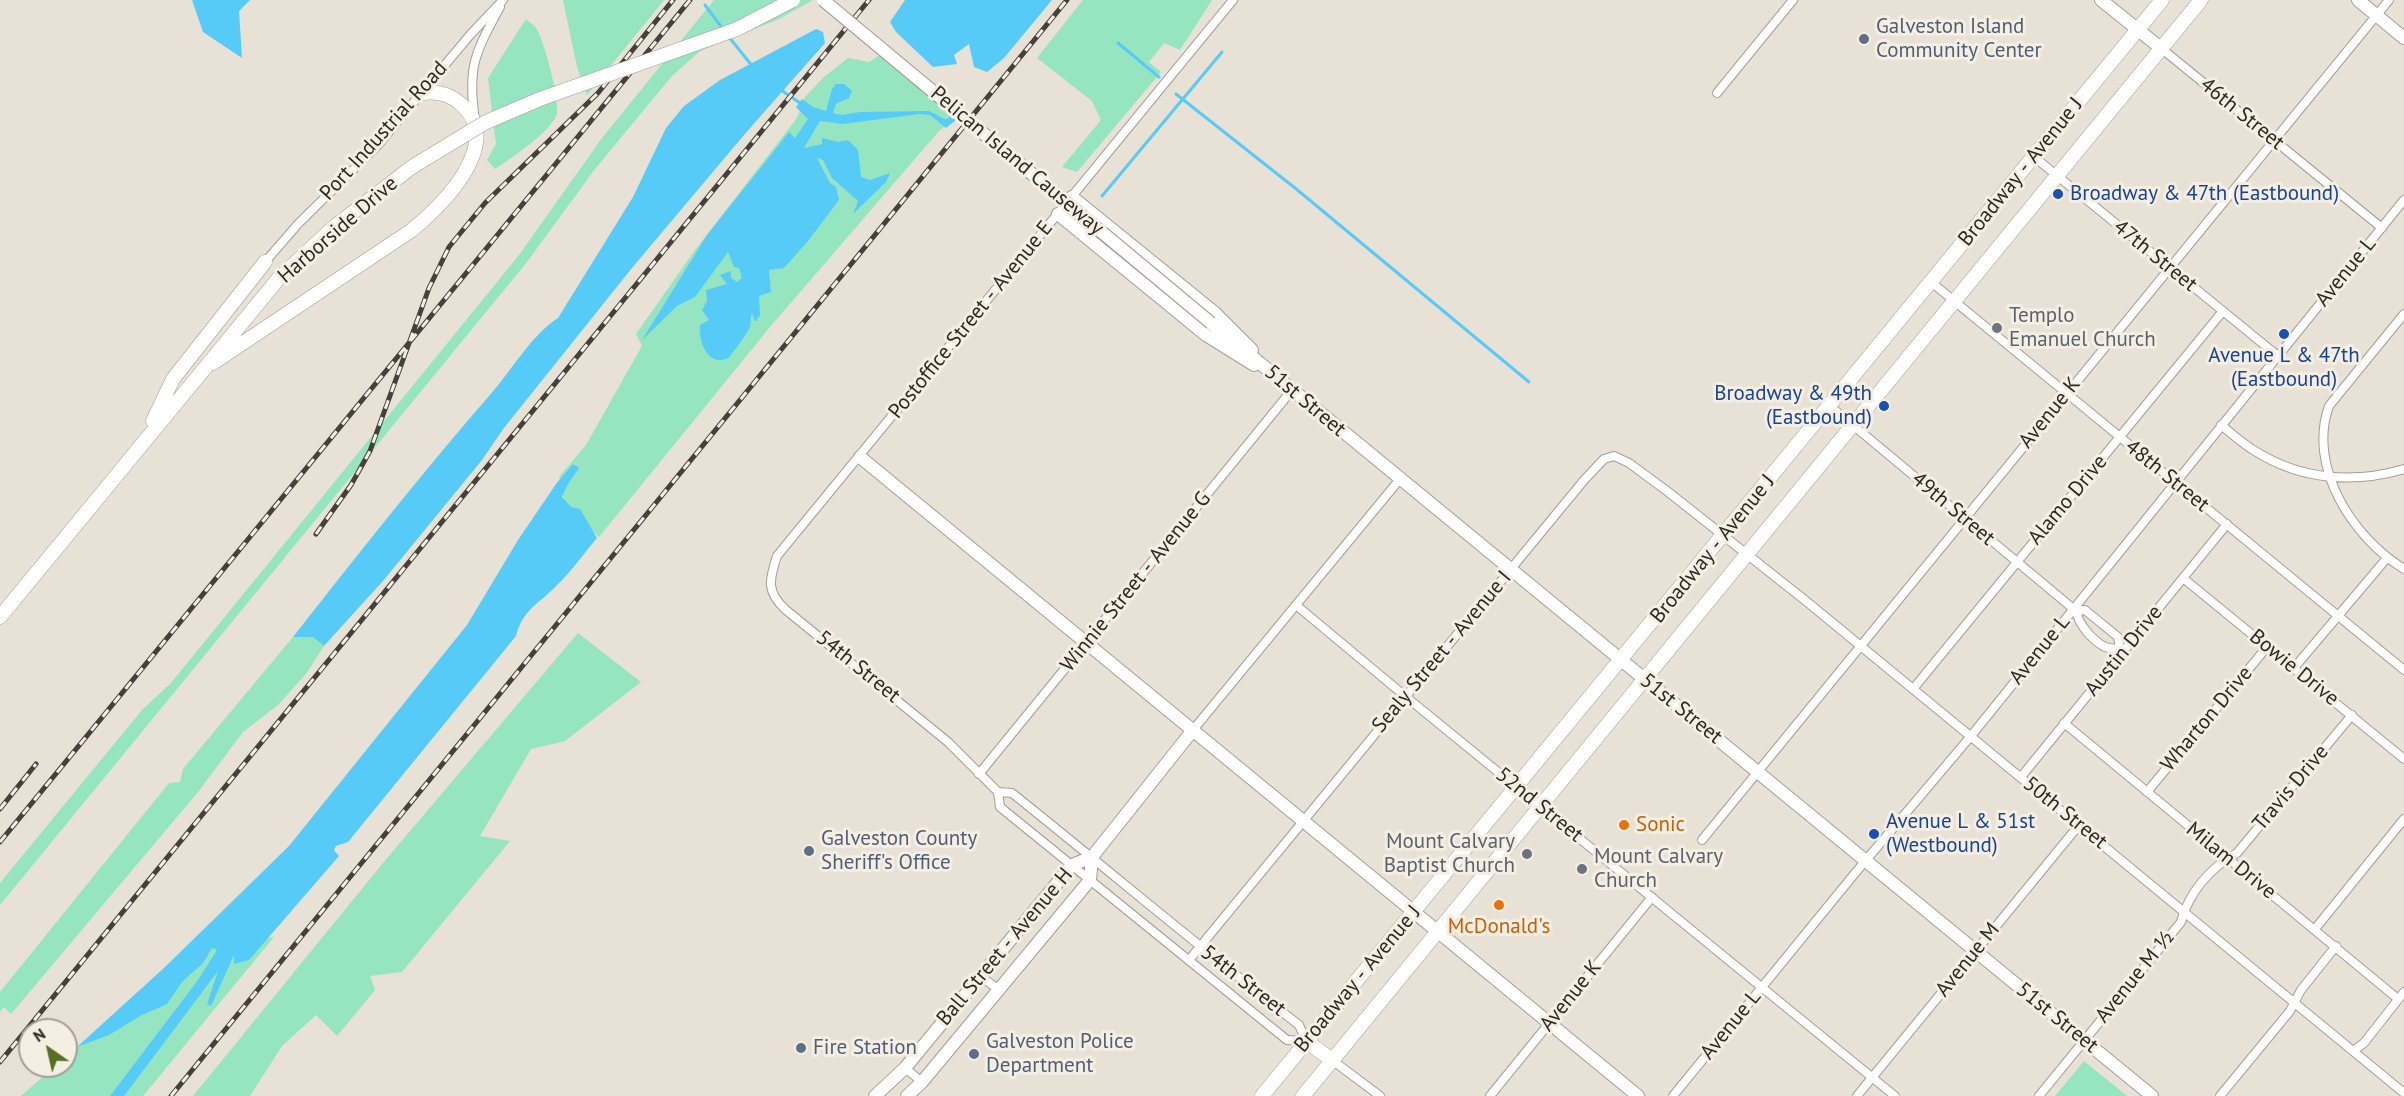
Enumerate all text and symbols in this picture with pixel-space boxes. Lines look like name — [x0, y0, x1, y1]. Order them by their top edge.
place label: Galveston Island Community Center — [1876, 14, 2042, 64]
marker: Galveston Island Community Center — [1857, 32, 1871, 46]
street label: Port Industrial Road — [315, 56, 453, 206]
street label: 46th Street — [2195, 73, 2289, 155]
street label: Pelican Island Causeway — [925, 81, 1109, 241]
street label: Broadway - Avenue J — [1953, 93, 2089, 251]
street label: Harborside Drive — [273, 171, 403, 289]
place label: Broadway & 47th (Eastbound) — [2070, 181, 2339, 207]
marker: Broadway & 47th (Eastbound) — [2051, 187, 2065, 201]
street label: 47th Street — [2108, 215, 2202, 297]
street label: Postoffice Street - Avenue E — [883, 216, 1059, 424]
street label: Avenue L — [2310, 232, 2382, 312]
place label: Templo Emanuel Church — [2009, 303, 2156, 353]
marker: Templo Emanuel Church — [1990, 321, 2004, 335]
marker: Avenue L & 47th (Eastbound) — [2277, 327, 2291, 341]
place label: Avenue L & 47th (Eastbound) — [2208, 343, 2360, 393]
street label: 51st Street — [1259, 360, 1351, 442]
street label: Avenue K — [2014, 372, 2086, 454]
place label: Broadway & 49th (Eastbound) — [1714, 381, 1872, 431]
marker: Broadway & 49th (Eastbound) — [1877, 399, 1891, 413]
street label: 48th Street — [2120, 435, 2214, 517]
street label: Alamo Drive — [2023, 450, 2113, 550]
street label: 49th Street — [1906, 467, 2000, 551]
street label: Broadway - Avenue J — [1645, 470, 1781, 628]
street label: Winnie Street - Avenue G — [1056, 487, 1216, 677]
street label: Sealy Street - Avenue I — [1367, 566, 1517, 738]
street label: Austin Drive — [2080, 601, 2168, 701]
street label: Avenue L — [2004, 610, 2076, 690]
street label: Bowie Drive — [2244, 624, 2344, 712]
street label: 54th Street — [811, 626, 905, 708]
street label: Wharton Drive — [2156, 661, 2258, 777]
street label: 51st Street — [1635, 668, 1727, 750]
street label: Travis Drive — [2248, 740, 2334, 836]
street label: 52nd Street — [1490, 762, 1588, 848]
street label: 50th Street — [2018, 772, 2112, 854]
place label: Avenue L & 51st (Westbound) — [1886, 809, 2035, 859]
place label: Sonic — [1636, 812, 1685, 838]
street label: Milam Drive — [2181, 817, 2281, 905]
marker: Sonic — [1617, 818, 1631, 832]
place label: Galveston County Sheriff's Office — [821, 826, 977, 876]
marker: Avenue L & 51st (Westbound) — [1867, 827, 1881, 841]
place label: Mount Calvary Baptist Church — [1384, 829, 1515, 879]
marker: Galveston County Sheriff's Office — [802, 844, 816, 858]
place label: Mount Calvary Church — [1594, 844, 1723, 894]
marker: Mount Calvary Baptist Church — [1520, 847, 1534, 861]
marker: Mount Calvary Church — [1575, 862, 1589, 876]
street label: Ball Street - Avenue H — [932, 863, 1078, 1031]
marker: McDonald's — [1492, 898, 1506, 912]
street label: Broadway - Avenue J — [1289, 900, 1427, 1058]
place label: McDonald's — [1448, 914, 1550, 940]
street label: Avenue M — [1931, 918, 2005, 1002]
street label: Avenue M ½ — [2090, 926, 2180, 1028]
street label: 54th Street — [1196, 940, 1290, 1022]
street label: Avenue K — [1535, 955, 1607, 1037]
street label: 51st Street — [2011, 977, 2103, 1059]
street label: Avenue L — [1695, 985, 1767, 1065]
north arrow — [18, 1018, 78, 1078]
text: N — [29, 1024, 49, 1046]
place label: Galveston Police Department — [986, 1029, 1134, 1079]
place label: Fire Station — [813, 1035, 917, 1061]
marker: Fire Station — [794, 1041, 808, 1055]
marker: Galveston Police Department — [967, 1047, 981, 1061]

